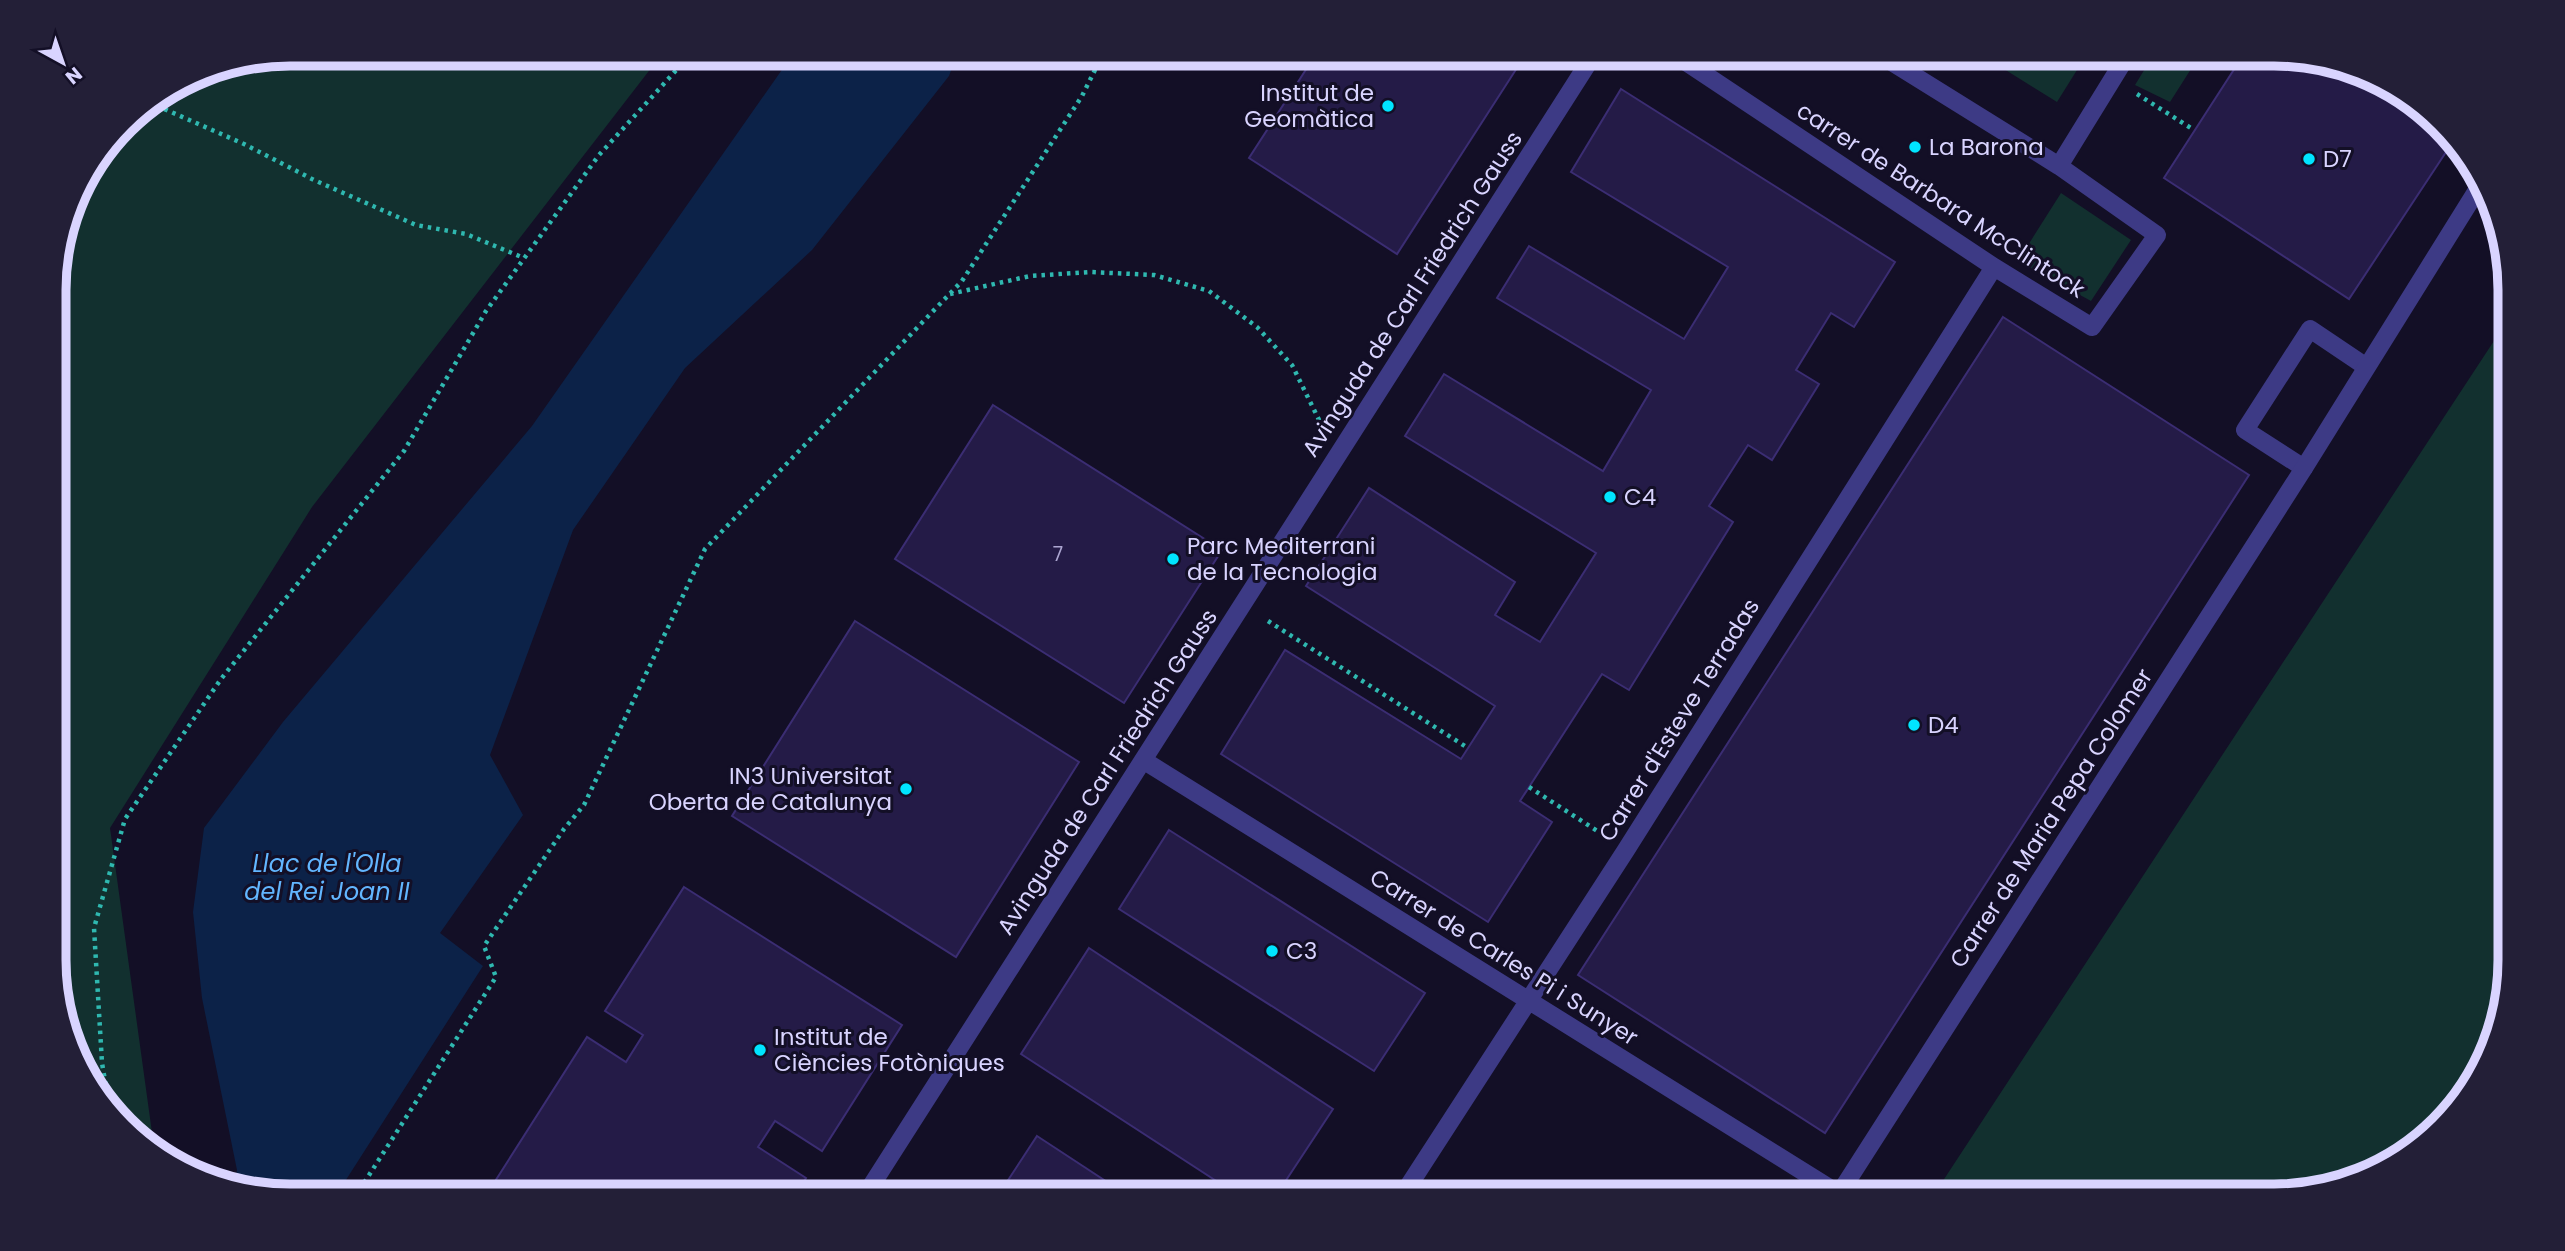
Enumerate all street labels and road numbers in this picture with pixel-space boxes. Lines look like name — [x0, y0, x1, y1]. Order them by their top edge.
street label: carrer de Barbara McClintock — [1791, 95, 2091, 305]
street label: Avinguda de Carl Friedrich Gauss — [1294, 125, 1530, 463]
street label: Carrer d'Esteve Terradas — [1591, 592, 1767, 848]
street label: Avinguda de Carl Friedrich Gauss — [989, 603, 1225, 941]
street label: Carrer de Maria Pepa Colomer — [1942, 662, 2160, 974]
street label: Carrer de Carles Pi i Sunyer — [1364, 861, 1644, 1053]

